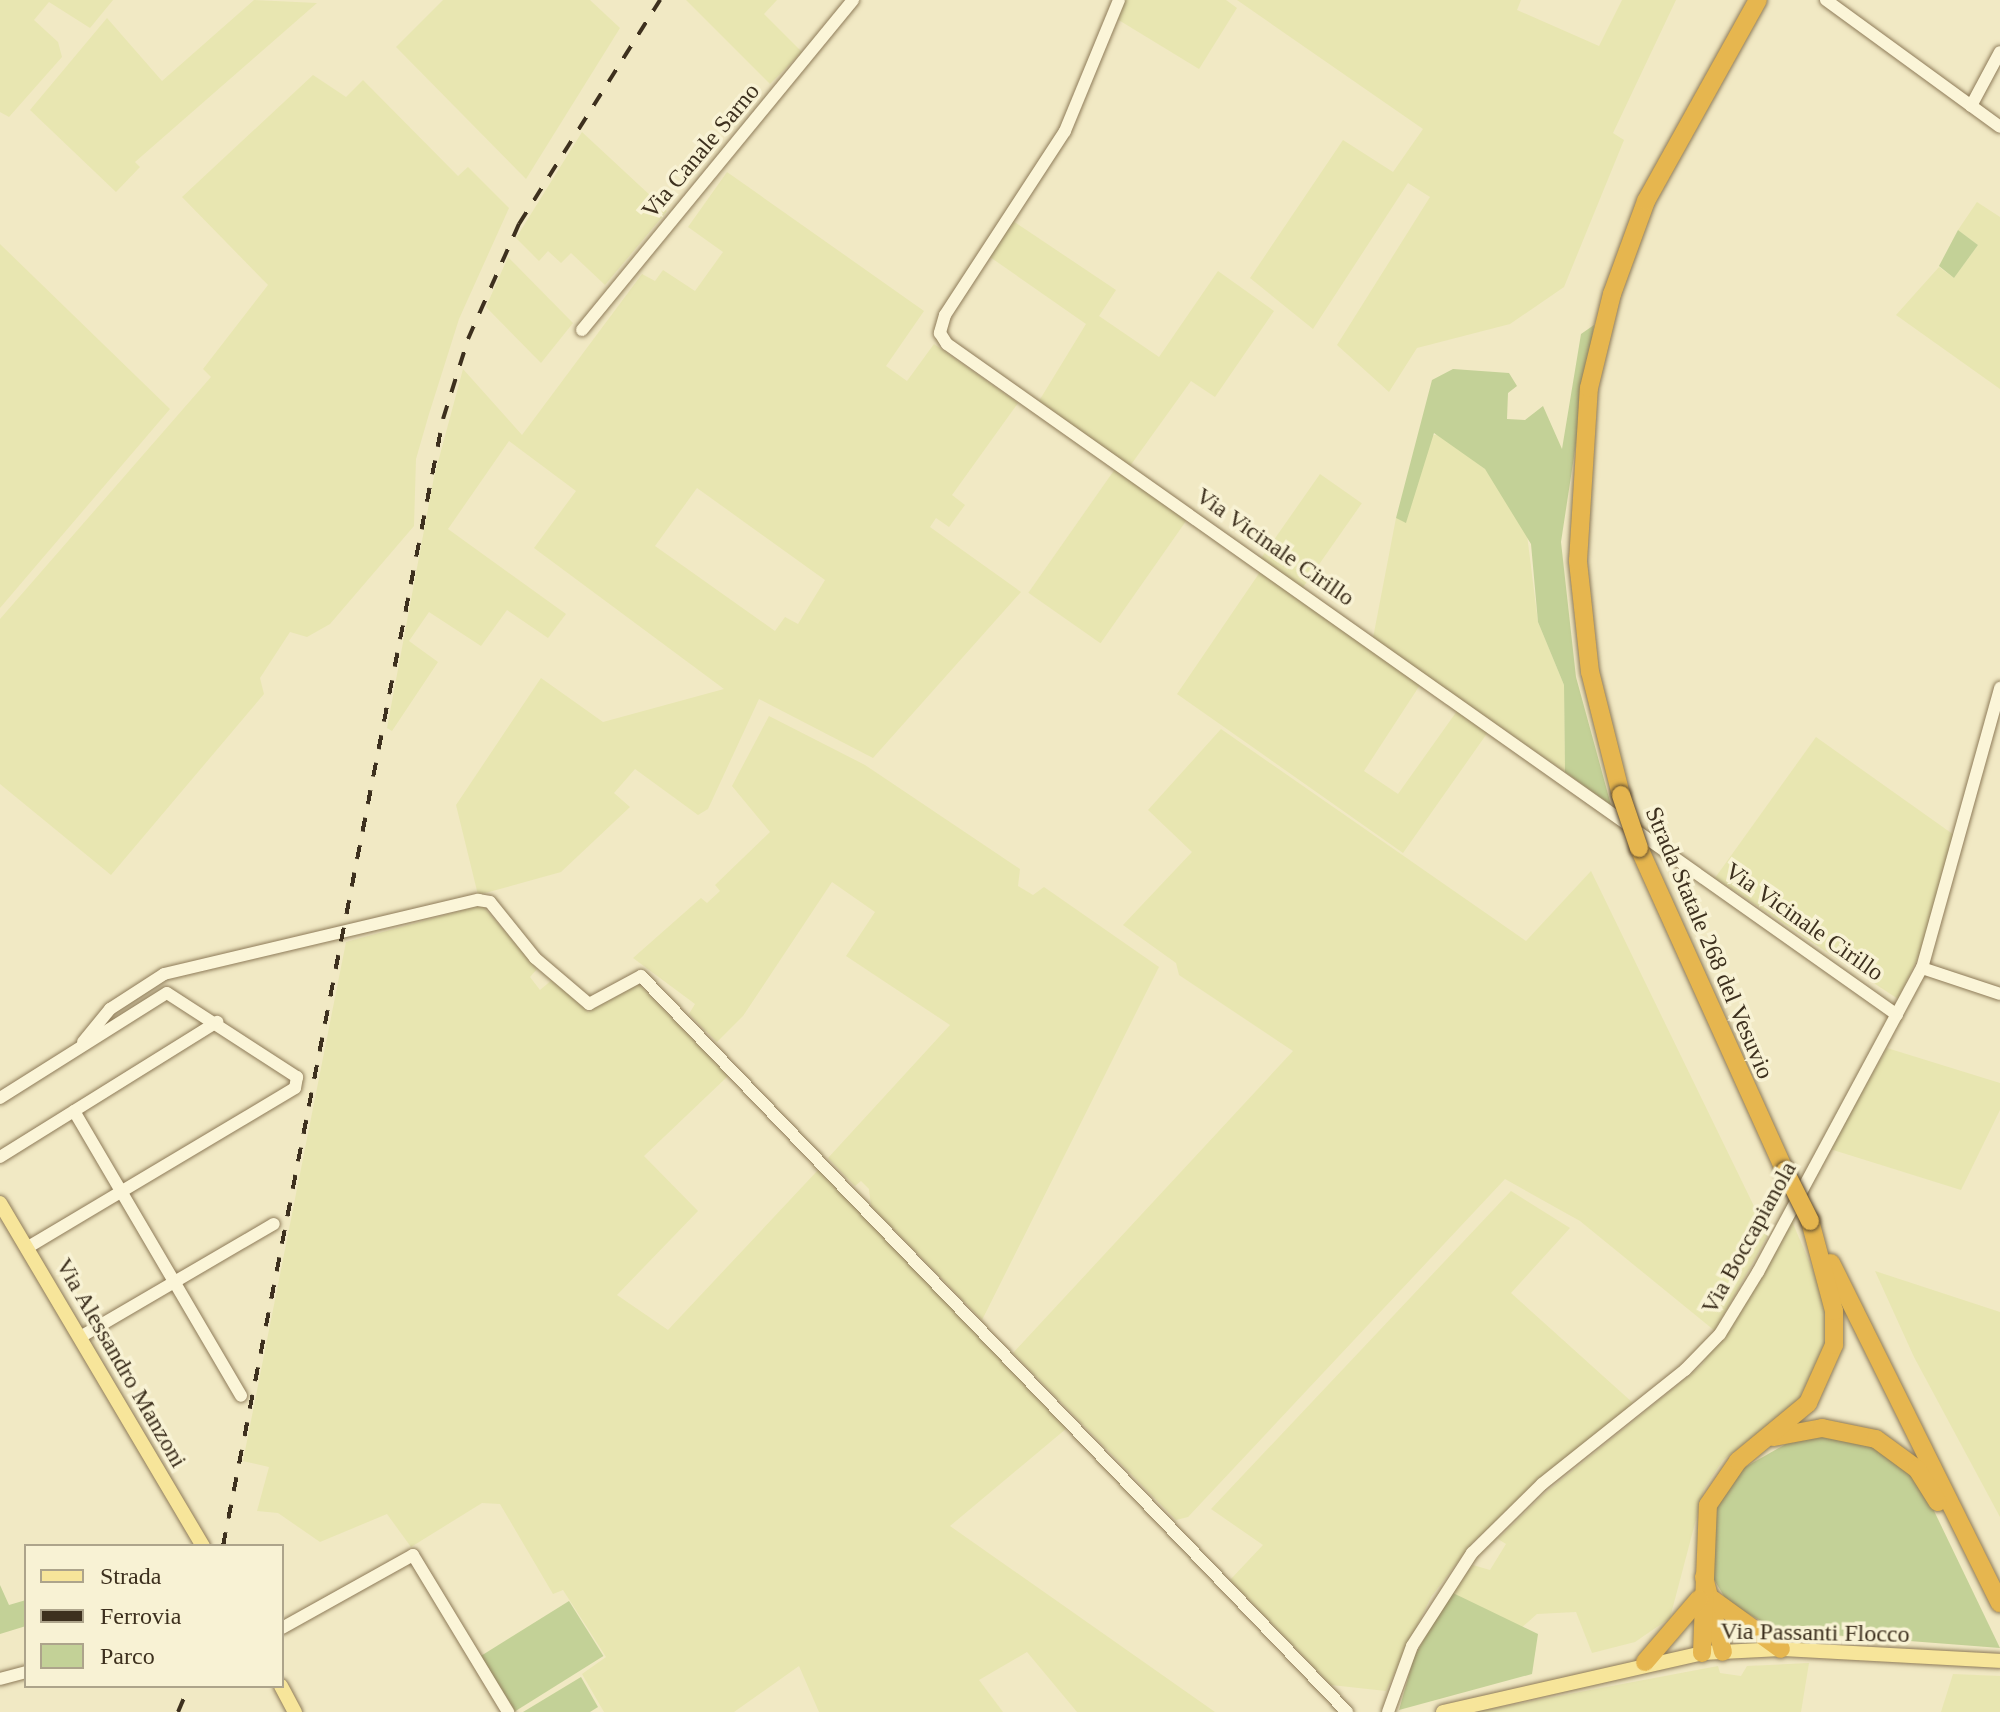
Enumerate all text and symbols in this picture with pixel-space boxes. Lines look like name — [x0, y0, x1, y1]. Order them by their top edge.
street label: Via Canale Sarno — [636, 77, 766, 225]
street label: Via Vicinale Cirillo — [1190, 481, 1360, 613]
street label: Strada Statale 268 del Vesuvio — [1638, 802, 1780, 1084]
street label: Via Vicinale Cirillo — [1719, 856, 1889, 988]
street label: Via Boccapianola — [1695, 1157, 1803, 1319]
street label: Via Alessandro Manzoni — [49, 1253, 193, 1473]
legend — [24, 1544, 284, 1688]
text: Strada — [100, 1563, 161, 1589]
text: Ferrovia — [100, 1603, 181, 1629]
street label: Via Passanti Flocco — [1720, 1617, 1910, 1649]
text: Parco — [100, 1643, 155, 1669]

